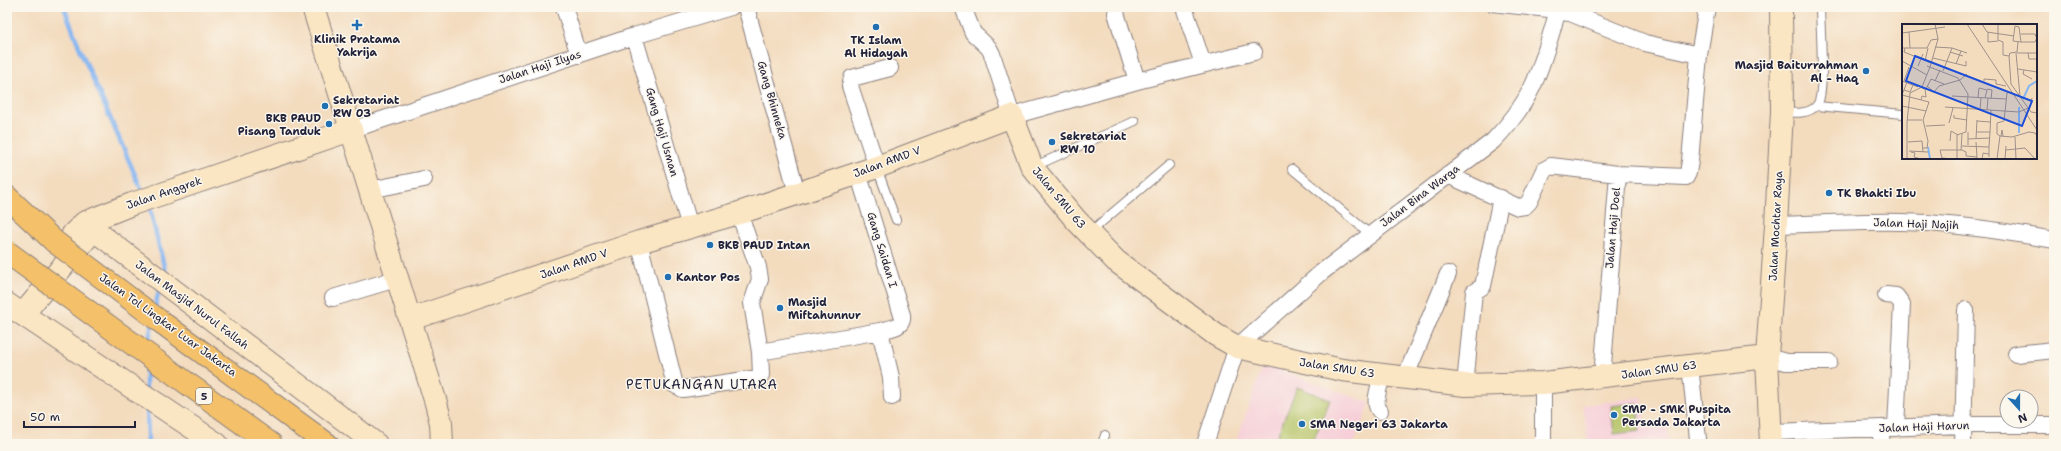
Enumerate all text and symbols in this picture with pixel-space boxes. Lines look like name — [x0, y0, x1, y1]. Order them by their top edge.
marker: Klinik Pratama Yakrija — [351, 19, 363, 31]
marker: TK Islam Al Hidayah — [871, 22, 881, 32]
inset map — [1902, 24, 2037, 159]
place label: Klinik Pratama Yakrija — [314, 32, 400, 60]
place label: TK Islam Al Hidayah — [844, 33, 908, 61]
street label: Jalan Haji Ilyas — [497, 47, 583, 87]
place label: Masjid Baiturrahman Al - Haq — [1735, 58, 1859, 86]
street label: Gang Bhinneka — [754, 59, 790, 141]
marker: Masjid Baiturrahman Al - Haq — [1861, 66, 1871, 76]
street label: Gang Haji Usman — [642, 86, 682, 179]
place label: Sekretariat RW 03 — [333, 93, 400, 121]
marker: Sekretariat RW 03 — [320, 101, 330, 111]
place label: BKB PAUD Pisang Tanduk — [238, 111, 321, 139]
marker: BKB PAUD Pisang Tanduk — [324, 119, 334, 129]
place label: Sekretariat RW 10 — [1060, 129, 1127, 157]
marker: Sekretariat RW 10 — [1047, 137, 1057, 147]
street label: Jalan AMD V — [851, 143, 923, 181]
street label: Jalan Bina Warga — [1377, 161, 1463, 231]
street label: Jalan SMU 63 — [1029, 164, 1089, 232]
street label: Jalan Mochtar Raya — [1766, 170, 1786, 281]
street label: Jalan Anggrek — [124, 173, 204, 213]
street label: Jalan Haji Doel — [1602, 186, 1624, 269]
place label: TK Bhakti Ibu — [1837, 186, 1916, 201]
marker: TK Bhakti Ibu — [1824, 188, 1834, 198]
street label: Gang Saidan I — [863, 210, 901, 290]
street label: Jalan Haji Najih — [1873, 215, 1959, 233]
place label: BKB PAUD Intan — [718, 238, 811, 253]
marker: BKB PAUD Intan — [705, 240, 715, 250]
street label: Jalan AMD V — [538, 245, 610, 283]
street label: Jalan Masjid Nurul Fallah — [132, 257, 252, 353]
street label: Jalan Tol Lingkar Luar Jakarta — [96, 270, 240, 380]
place label: Kantor Pos — [676, 270, 740, 285]
marker: Kantor Pos — [663, 272, 673, 282]
place label: Masjid Miftahunnur — [788, 295, 861, 323]
marker: Masjid Miftahunnur — [775, 303, 785, 313]
street label: Jalan SMU 63 — [1298, 355, 1376, 381]
street label: Jalan SMU 63 — [1620, 357, 1698, 383]
district label: PETUKANGAN UTARA — [626, 376, 778, 393]
road number: 5 — [196, 388, 212, 404]
north arrow — [1999, 389, 2039, 429]
place label: SMP - SMK Puspita Persada Jakarta — [1622, 402, 1731, 430]
scale bar — [24, 403, 135, 429]
text: 50 m — [30, 409, 60, 425]
text: N — [2015, 409, 2029, 427]
marker: SMP - SMK Puspita Persada Jakarta — [1609, 410, 1619, 420]
place label: SMA Negeri 63 Jakarta — [1310, 417, 1448, 432]
street label: Jalan Haji Harun — [1878, 418, 1970, 436]
marker: SMA Negeri 63 Jakarta — [1297, 419, 1307, 429]

